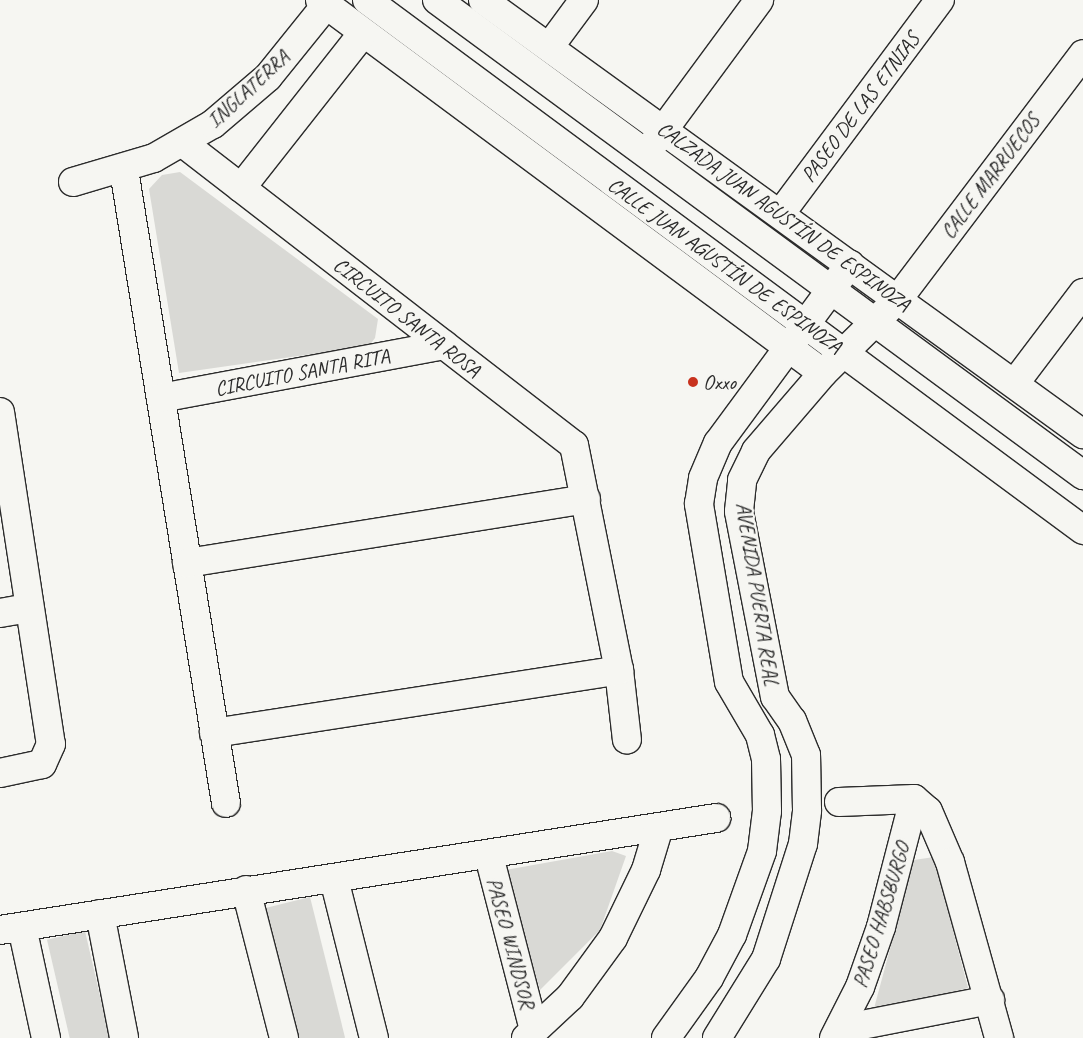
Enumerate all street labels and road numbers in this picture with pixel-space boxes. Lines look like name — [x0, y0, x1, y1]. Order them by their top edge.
street label: PASEO DE LAS ETNIAS — [796, 28, 924, 186]
street label: INGLATERRA — [202, 45, 294, 133]
street label: CALLE MARRUECOS — [935, 109, 1045, 243]
street label: CALZADA JUAN AGUSTÍN DE ESPINOZA — [653, 116, 915, 316]
street label: CALLE JUAN AGUSTÍN DE ESPINOZA — [604, 172, 846, 358]
street label: CIRCUITO SANTA ROSA — [328, 251, 486, 383]
street label: CIRCUITO SANTA RITA — [212, 343, 392, 401]
street label: AVENIDA PUERTA REAL — [731, 500, 785, 688]
street label: PASEO HABSBURGO — [847, 840, 915, 990]
street label: PASEO WINDSOR — [481, 875, 541, 1011]

